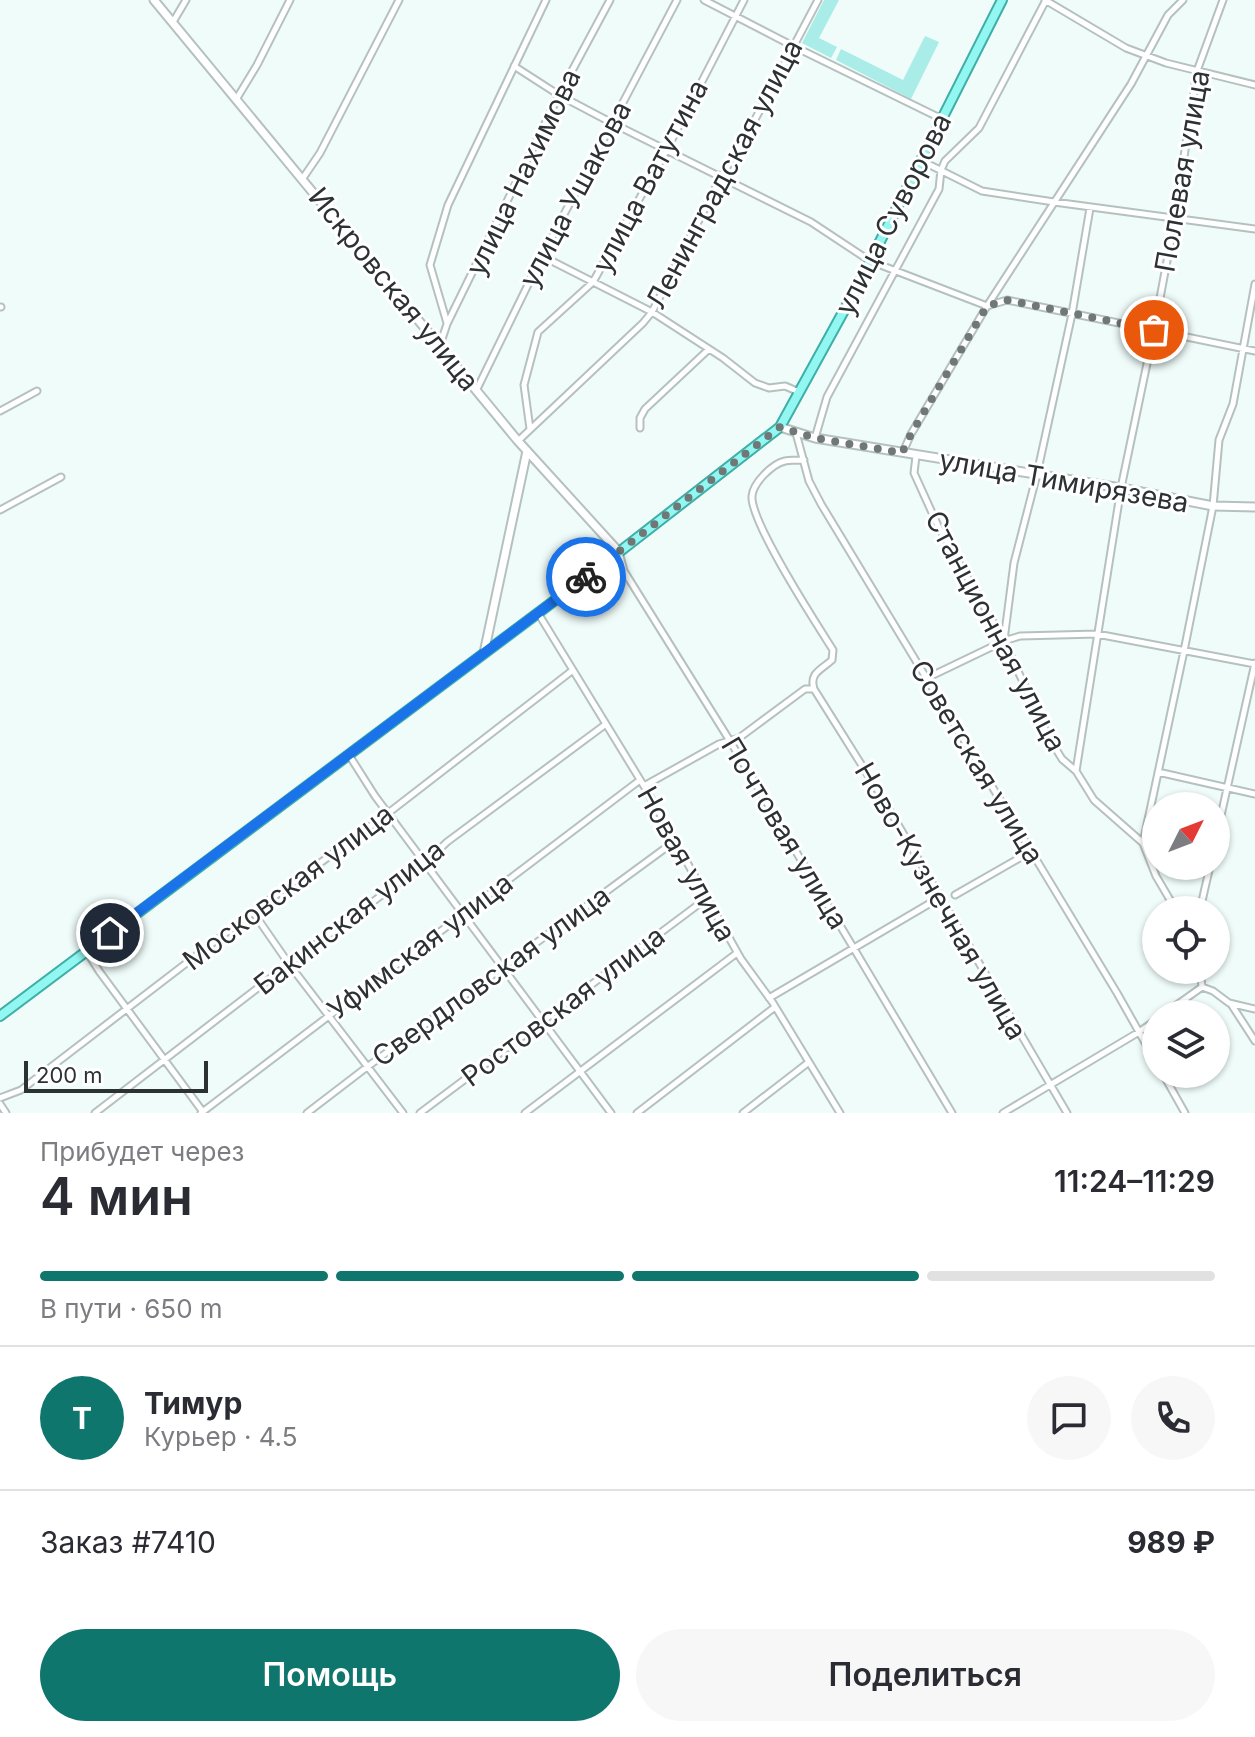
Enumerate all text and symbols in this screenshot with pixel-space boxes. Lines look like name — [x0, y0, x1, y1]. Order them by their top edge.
street label: Ленинградская улица — [639, 34, 809, 314]
street label: улица Нахимова — [458, 63, 588, 281]
street label: Полевая улица — [1148, 67, 1216, 275]
street label: улица Ватутина — [585, 74, 715, 278]
street label: улица Ушакова — [512, 95, 638, 293]
street label: улица Суворова — [828, 108, 958, 320]
street label: Искровская улица — [302, 180, 486, 398]
pin — [1120, 296, 1188, 364]
icon: bag — [1132, 308, 1176, 352]
street label: улица Тимирязева — [936, 442, 1192, 520]
street label: Станционная улица — [918, 505, 1074, 757]
courier — [546, 537, 626, 617]
icon: bike — [564, 555, 608, 599]
street label: Советская улица — [903, 654, 1051, 870]
street label: Почтовая улица — [714, 731, 856, 935]
street label: Ново-Кузнечная улица — [848, 756, 1034, 1046]
street label: Новая улица — [630, 780, 744, 948]
north arrow — [1142, 792, 1230, 880]
map controls — [1142, 792, 1230, 1088]
street label: Московская улица — [176, 797, 400, 977]
street label: Бакинская улица — [247, 832, 451, 1002]
street label: Уфимская улица — [321, 865, 519, 1027]
street label: Свердловская улица — [365, 878, 617, 1074]
button: locate — [1142, 896, 1230, 984]
pin — [76, 899, 144, 967]
icon: home — [88, 911, 132, 955]
street label: Ростовская улица — [455, 919, 671, 1093]
button: layers — [1142, 1000, 1230, 1088]
scale bar — [24, 1057, 208, 1093]
text: 200 m — [36, 1062, 103, 1088]
text: Прибудет через — [40, 1136, 244, 1167]
text: 11:24–11:29 — [1054, 1163, 1215, 1199]
text: 4 мин — [40, 1165, 193, 1228]
text: В пути · 650 m — [40, 1293, 223, 1324]
button: chat — [1027, 1376, 1111, 1460]
button: phone — [1131, 1376, 1215, 1460]
text: Тимур — [144, 1385, 242, 1421]
text: Т — [72, 1400, 92, 1436]
text: Курьер · 4.5 — [144, 1421, 298, 1452]
text: Заказ #7410 — [40, 1524, 216, 1560]
text: 989 ₽ — [1127, 1524, 1215, 1560]
button: Помощь — [40, 1629, 620, 1721]
button: Поделиться — [636, 1629, 1215, 1721]

